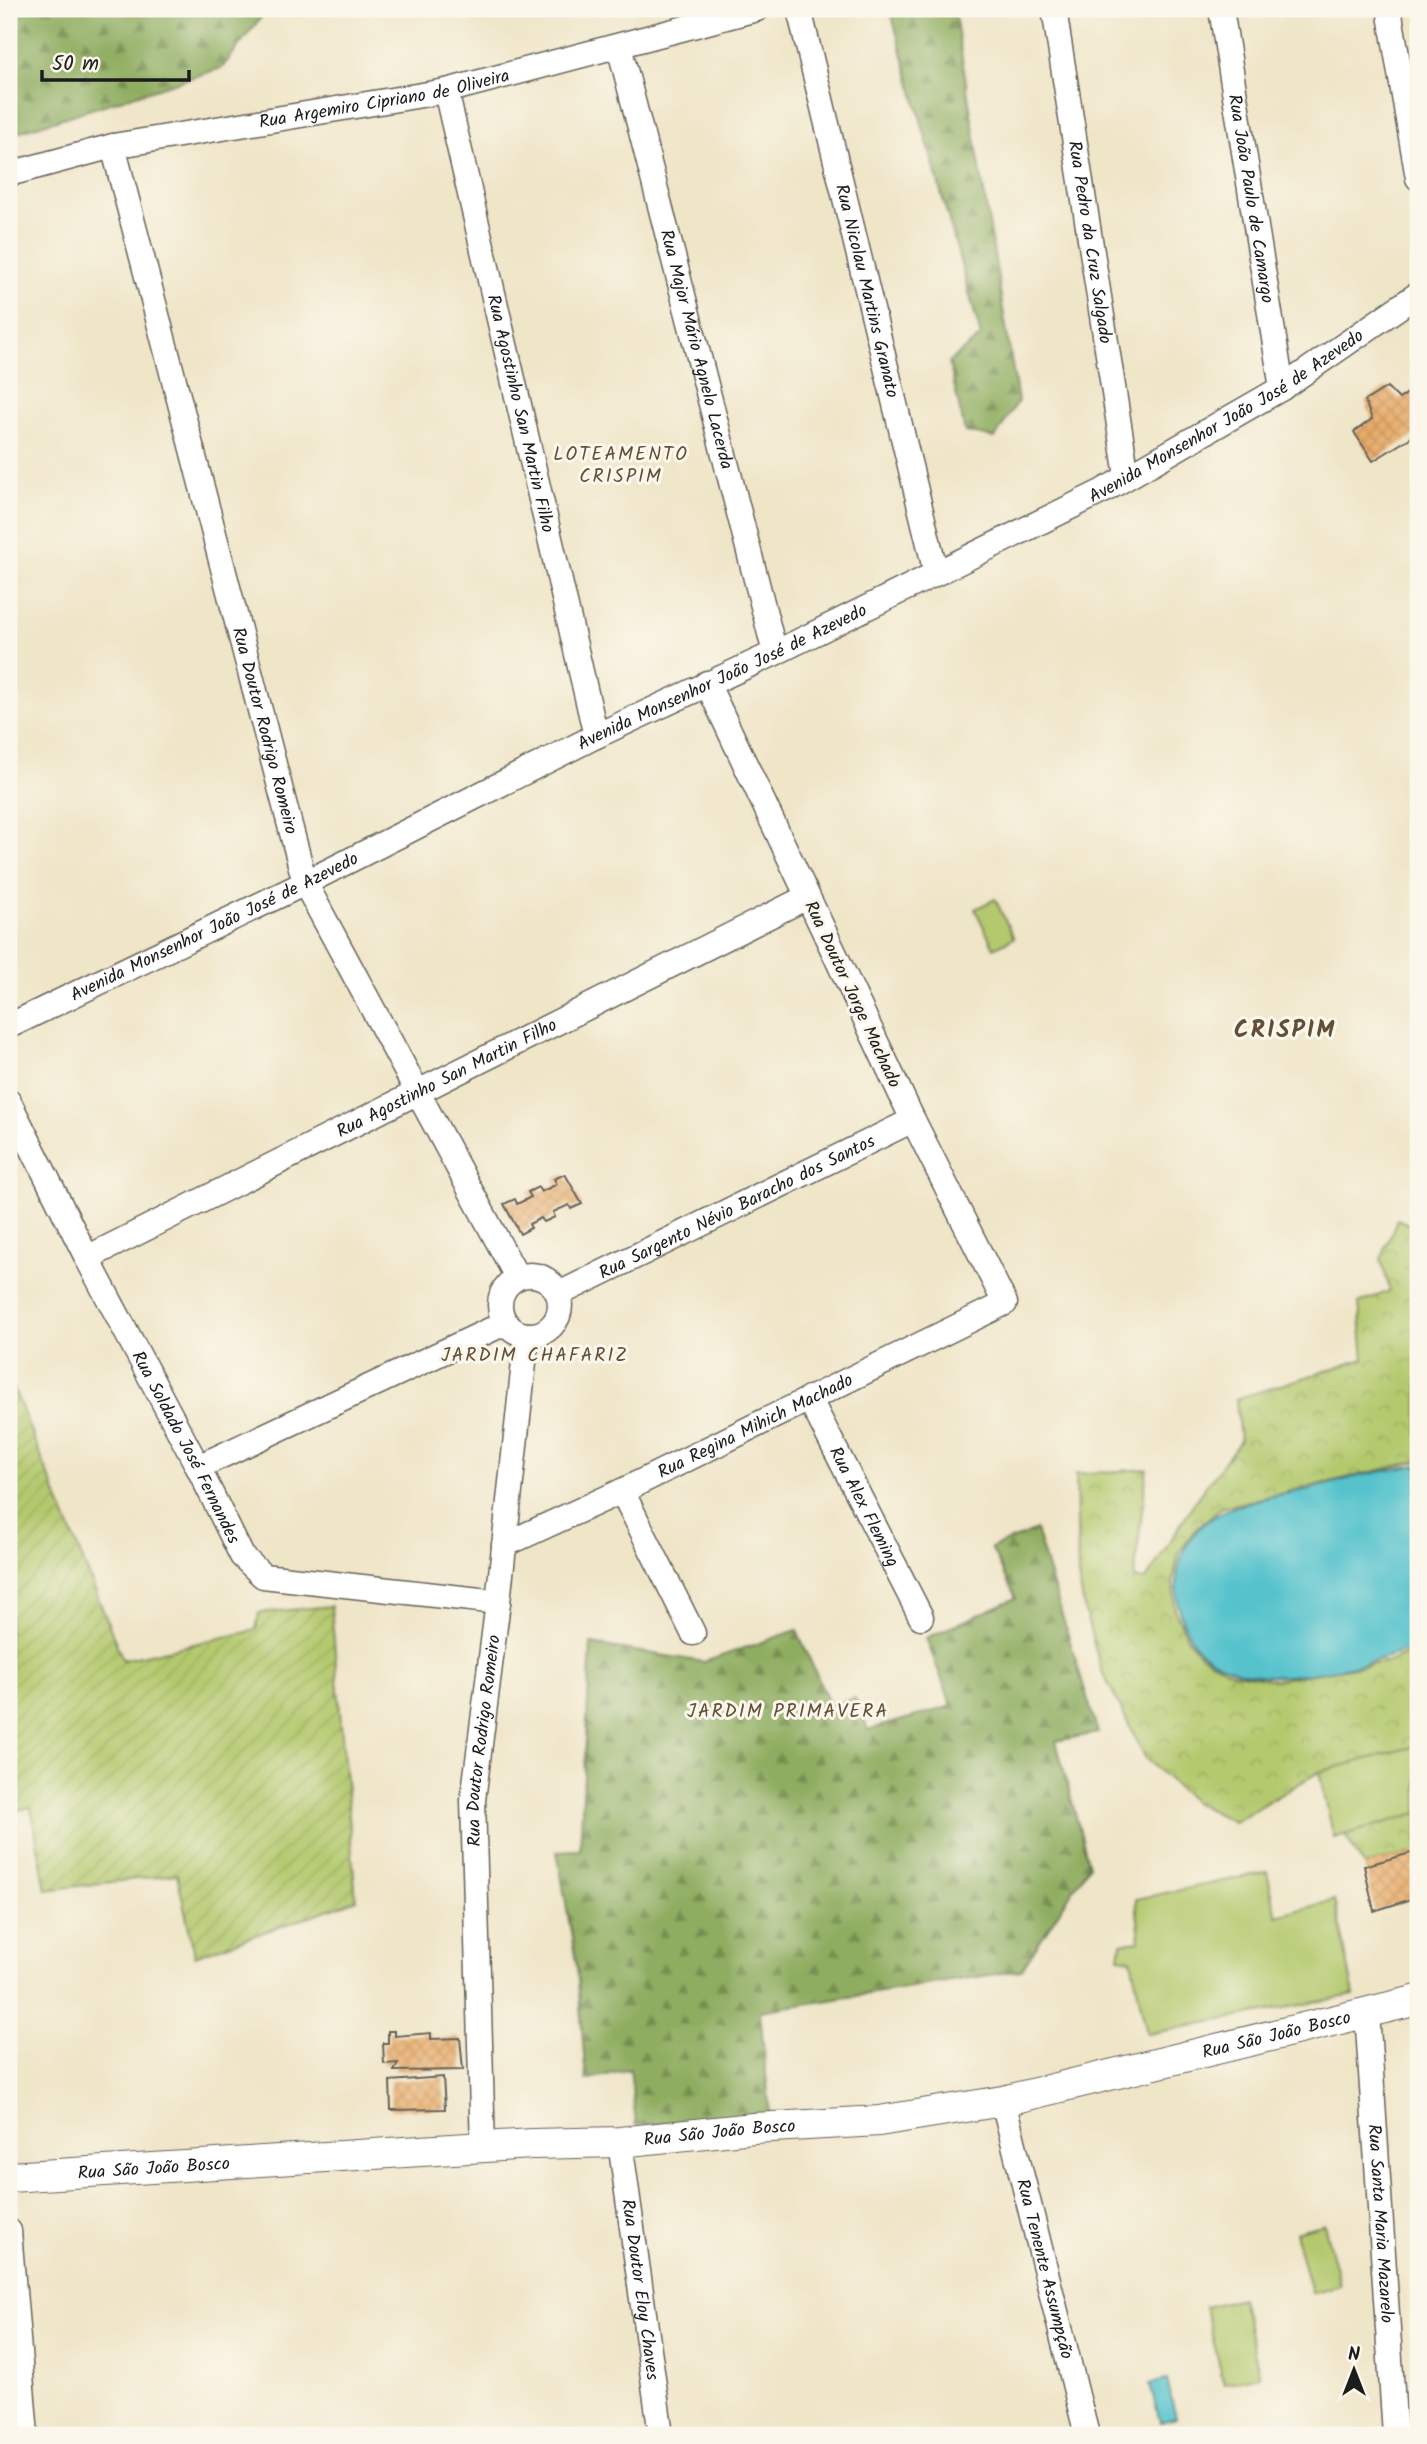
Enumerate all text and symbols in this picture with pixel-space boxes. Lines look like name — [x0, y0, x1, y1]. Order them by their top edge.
scale bar — [42, 38, 189, 82]
text: 50 m — [52, 48, 99, 81]
street label: Rua Argemiro Cipriano de Oliveira — [257, 62, 513, 138]
street label: Rua João Paulo de Camargo — [1219, 92, 1281, 305]
street label: Rua Pedro da Cruz Salgado — [1059, 139, 1119, 346]
street label: Rua Nicolau Martins Granato — [826, 181, 906, 401]
street label: Rua Major Mário Agnelo Lacerda — [651, 226, 740, 473]
street label: Rua Agostinho San Martin Filho — [478, 292, 561, 536]
street label: Avenida Monsenhor João José de Azevedo — [1084, 322, 1370, 512]
district label: LOTEAMENTO CRISPIM — [553, 440, 689, 492]
street label: Avenida Monsenhor João José de Azevedo — [573, 597, 872, 759]
street label: Rua Doutor Rodrigo Romeiro — [223, 624, 305, 838]
street label: Avenida Monsenhor João José de Azevedo — [66, 845, 364, 1010]
street label: Rua Doutor Jorge Machado — [795, 896, 908, 1093]
district label: CRISPIM — [1234, 1011, 1336, 1050]
street label: Rua Agostinho San Martin Filho — [332, 1012, 562, 1147]
street label: Rua Sargento Névio Baracho dos Santos — [594, 1128, 881, 1288]
district label: JARDIM CHAFARIZ — [441, 1341, 629, 1371]
street label: Rua Soldado José Fernandes — [123, 1346, 247, 1550]
street label: Rua Regina Mihich Machado — [653, 1367, 859, 1487]
street label: Rua Alex Fleming — [820, 1442, 906, 1573]
street label: Rua Doutor Rodrigo Romeiro — [460, 1633, 510, 1847]
district label: JARDIM PRIMAVERA — [687, 1697, 889, 1727]
street label: Rua São João Bosco — [1199, 2004, 1354, 2068]
street label: Rua São João Bosco — [642, 2113, 796, 2155]
street label: Rua Santa Maria Mazarelo — [1358, 2123, 1401, 2324]
street label: Rua São João Bosco — [77, 2150, 231, 2189]
street label: Rua Tenente Assumpção — [1007, 2176, 1080, 2362]
street label: Rua Doutor Eloy Chaves — [612, 2197, 666, 2383]
north arrow — [1318, 2336, 1388, 2406]
text: N — [1348, 2340, 1360, 2370]

